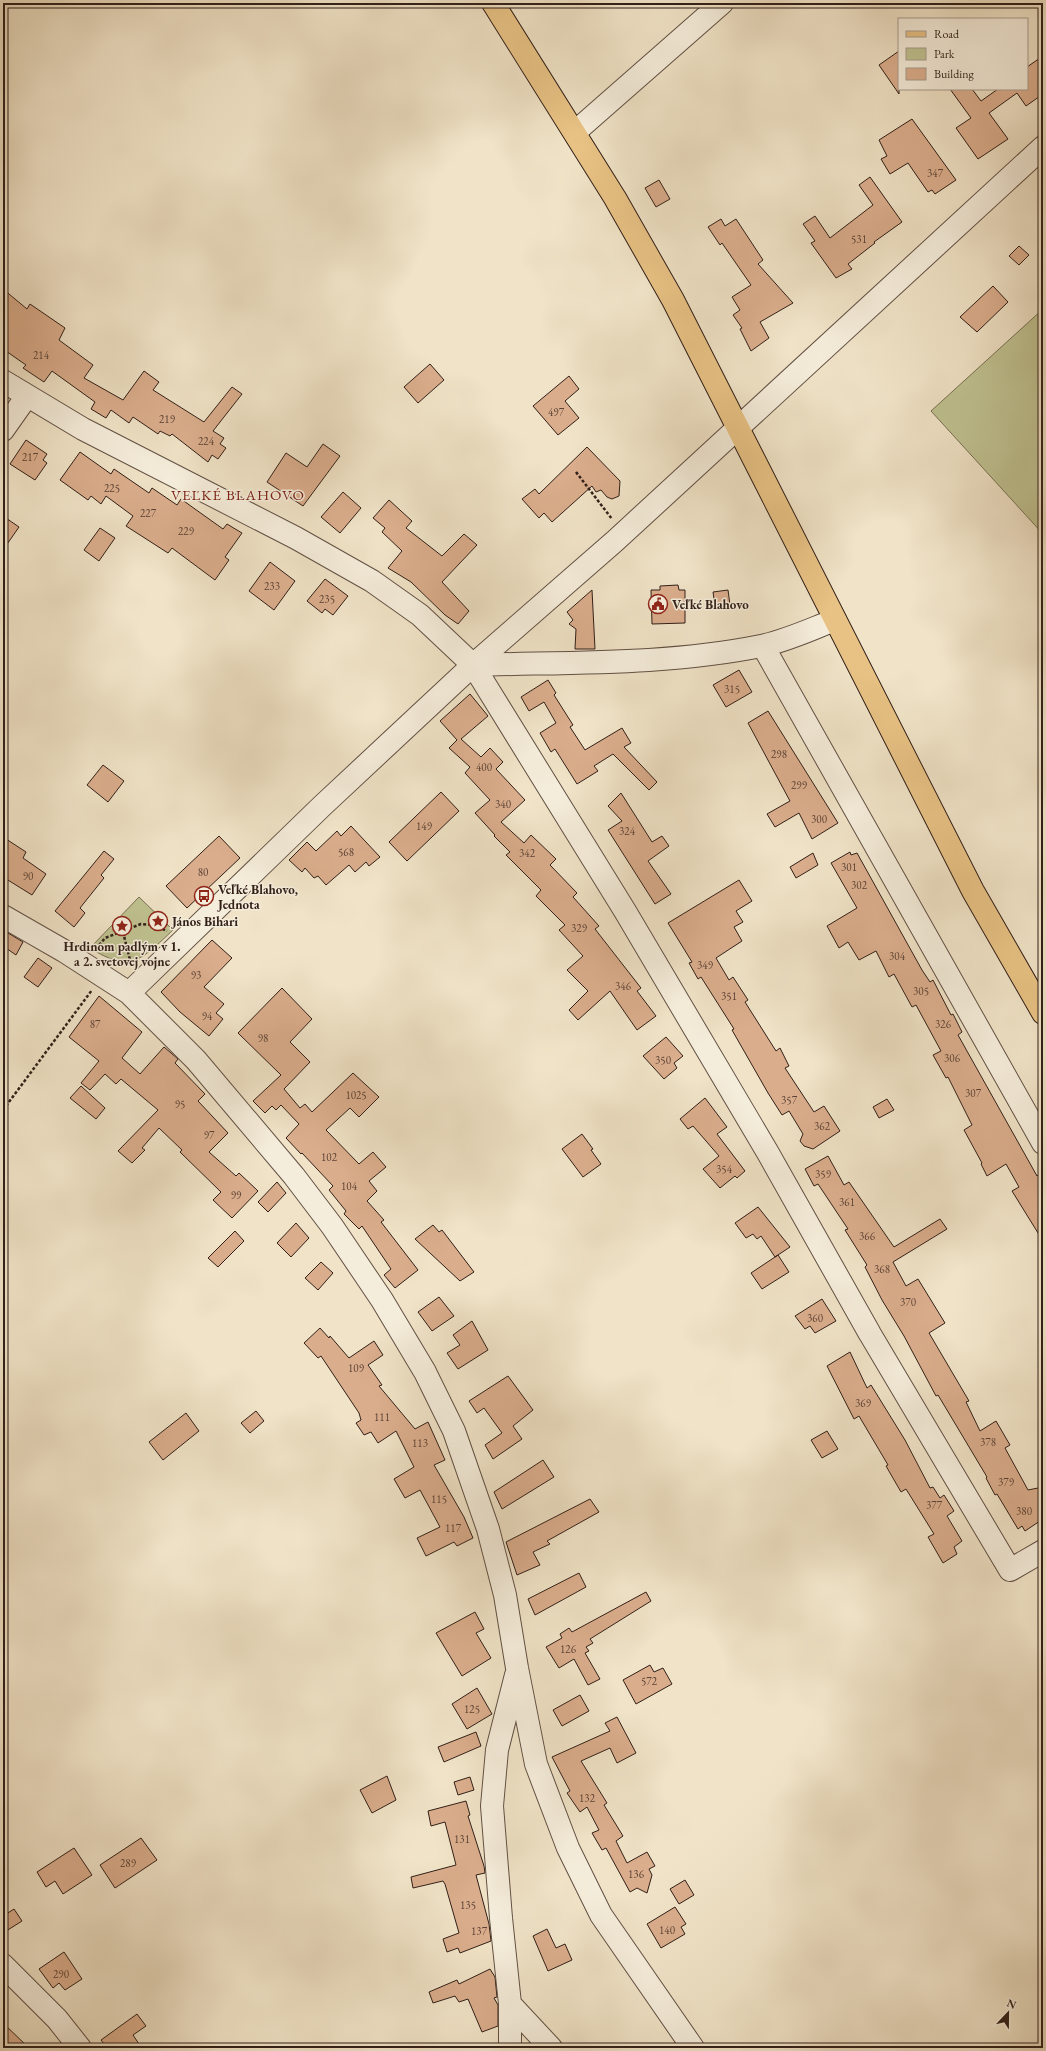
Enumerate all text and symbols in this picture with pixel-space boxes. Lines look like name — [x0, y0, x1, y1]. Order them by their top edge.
legend — [898, 18, 1028, 90]
text: Road — [934, 26, 960, 42]
text: Park — [934, 46, 955, 62]
text: Building — [934, 66, 975, 82]
house number: 347 — [927, 166, 944, 180]
house number: 531 — [851, 232, 867, 246]
house number: 214 — [33, 348, 50, 362]
house number: 497 — [548, 405, 565, 419]
house number: 219 — [159, 412, 176, 426]
house number: 224 — [198, 434, 215, 448]
house number: 217 — [22, 450, 39, 464]
house number: 225 — [104, 481, 120, 495]
district label: VEĽKÉ BLAHOVO — [171, 485, 305, 504]
house number: 227 — [140, 506, 157, 520]
house number: 229 — [178, 524, 195, 538]
house number: 233 — [264, 579, 280, 593]
house number: 235 — [319, 592, 335, 606]
public building icon: Veľké Blahovo — [647, 593, 669, 615]
place label: Veľké Blahovo — [672, 596, 749, 613]
house number: 315 — [724, 682, 740, 696]
house number: 298 — [771, 747, 787, 761]
house number: 400 — [476, 760, 492, 774]
house number: 299 — [791, 778, 808, 792]
house number: 340 — [495, 797, 511, 811]
house number: 300 — [811, 812, 827, 826]
house number: 149 — [416, 819, 433, 833]
house number: 324 — [619, 824, 636, 838]
house number: 568 — [338, 845, 354, 859]
house number: 342 — [519, 846, 536, 860]
house number: 301 — [841, 860, 857, 874]
house number: 80 — [198, 865, 208, 879]
house number: 90 — [23, 869, 33, 883]
house number: 302 — [851, 878, 868, 892]
place label: Veľké Blahovo, Jednota — [216, 881, 298, 913]
bus stop icon: Veľké Blahovo, Jednota — [193, 885, 215, 907]
place icon: János Bihari — [147, 910, 169, 932]
place label: János Bihari — [170, 913, 238, 930]
place icon: Hrdinom padlým v 1. a 2. svetovej vojne — [111, 915, 133, 937]
house number: 329 — [571, 921, 588, 935]
place label: Hrdinom padlým v 1. a 2. svetovej vojne — [64, 938, 180, 970]
house number: 304 — [889, 949, 906, 963]
house number: 349 — [697, 958, 714, 972]
house number: 93 — [191, 968, 201, 982]
house number: 346 — [615, 979, 632, 993]
house number: 305 — [913, 984, 929, 998]
house number: 351 — [721, 989, 737, 1003]
house number: 94 — [202, 1009, 213, 1023]
house number: 87 — [90, 1017, 101, 1031]
house number: 326 — [935, 1017, 952, 1031]
house number: 98 — [258, 1031, 268, 1045]
house number: 306 — [944, 1051, 961, 1065]
house number: 350 — [655, 1053, 671, 1067]
house number: 307 — [965, 1086, 982, 1100]
house number: 1025 — [345, 1088, 367, 1102]
house number: 357 — [781, 1093, 798, 1107]
house number: 95 — [175, 1097, 185, 1111]
house number: 362 — [814, 1119, 831, 1133]
house number: 97 — [204, 1128, 215, 1142]
house number: 102 — [321, 1150, 338, 1164]
house number: 354 — [716, 1162, 733, 1176]
house number: 359 — [815, 1167, 832, 1181]
house number: 104 — [341, 1179, 358, 1193]
house number: 99 — [231, 1188, 242, 1202]
house number: 361 — [839, 1195, 855, 1209]
house number: 366 — [859, 1229, 876, 1243]
house number: 368 — [874, 1262, 890, 1276]
house number: 370 — [900, 1295, 916, 1309]
house number: 360 — [807, 1311, 823, 1325]
house number: 109 — [348, 1361, 365, 1375]
house number: 369 — [855, 1396, 872, 1410]
house number: 111 — [374, 1410, 390, 1424]
house number: 378 — [980, 1435, 996, 1449]
house number: 113 — [412, 1436, 428, 1450]
house number: 379 — [998, 1475, 1015, 1489]
house number: 115 — [431, 1492, 447, 1506]
house number: 377 — [926, 1498, 943, 1512]
house number: 380 — [1016, 1504, 1032, 1518]
house number: 117 — [445, 1521, 462, 1535]
house number: 126 — [560, 1642, 577, 1656]
house number: 572 — [641, 1674, 658, 1688]
house number: 125 — [464, 1702, 480, 1716]
house number: 132 — [579, 1791, 596, 1805]
house number: 131 — [454, 1832, 470, 1846]
house number: 289 — [120, 1856, 137, 1870]
house number: 136 — [628, 1867, 645, 1881]
house number: 135 — [460, 1898, 476, 1912]
house number: 140 — [659, 1923, 675, 1937]
house number: 137 — [471, 1924, 488, 1938]
house number: 290 — [53, 1967, 69, 1981]
north arrow — [988, 1993, 1028, 2033]
text: N — [1005, 1996, 1019, 2012]

